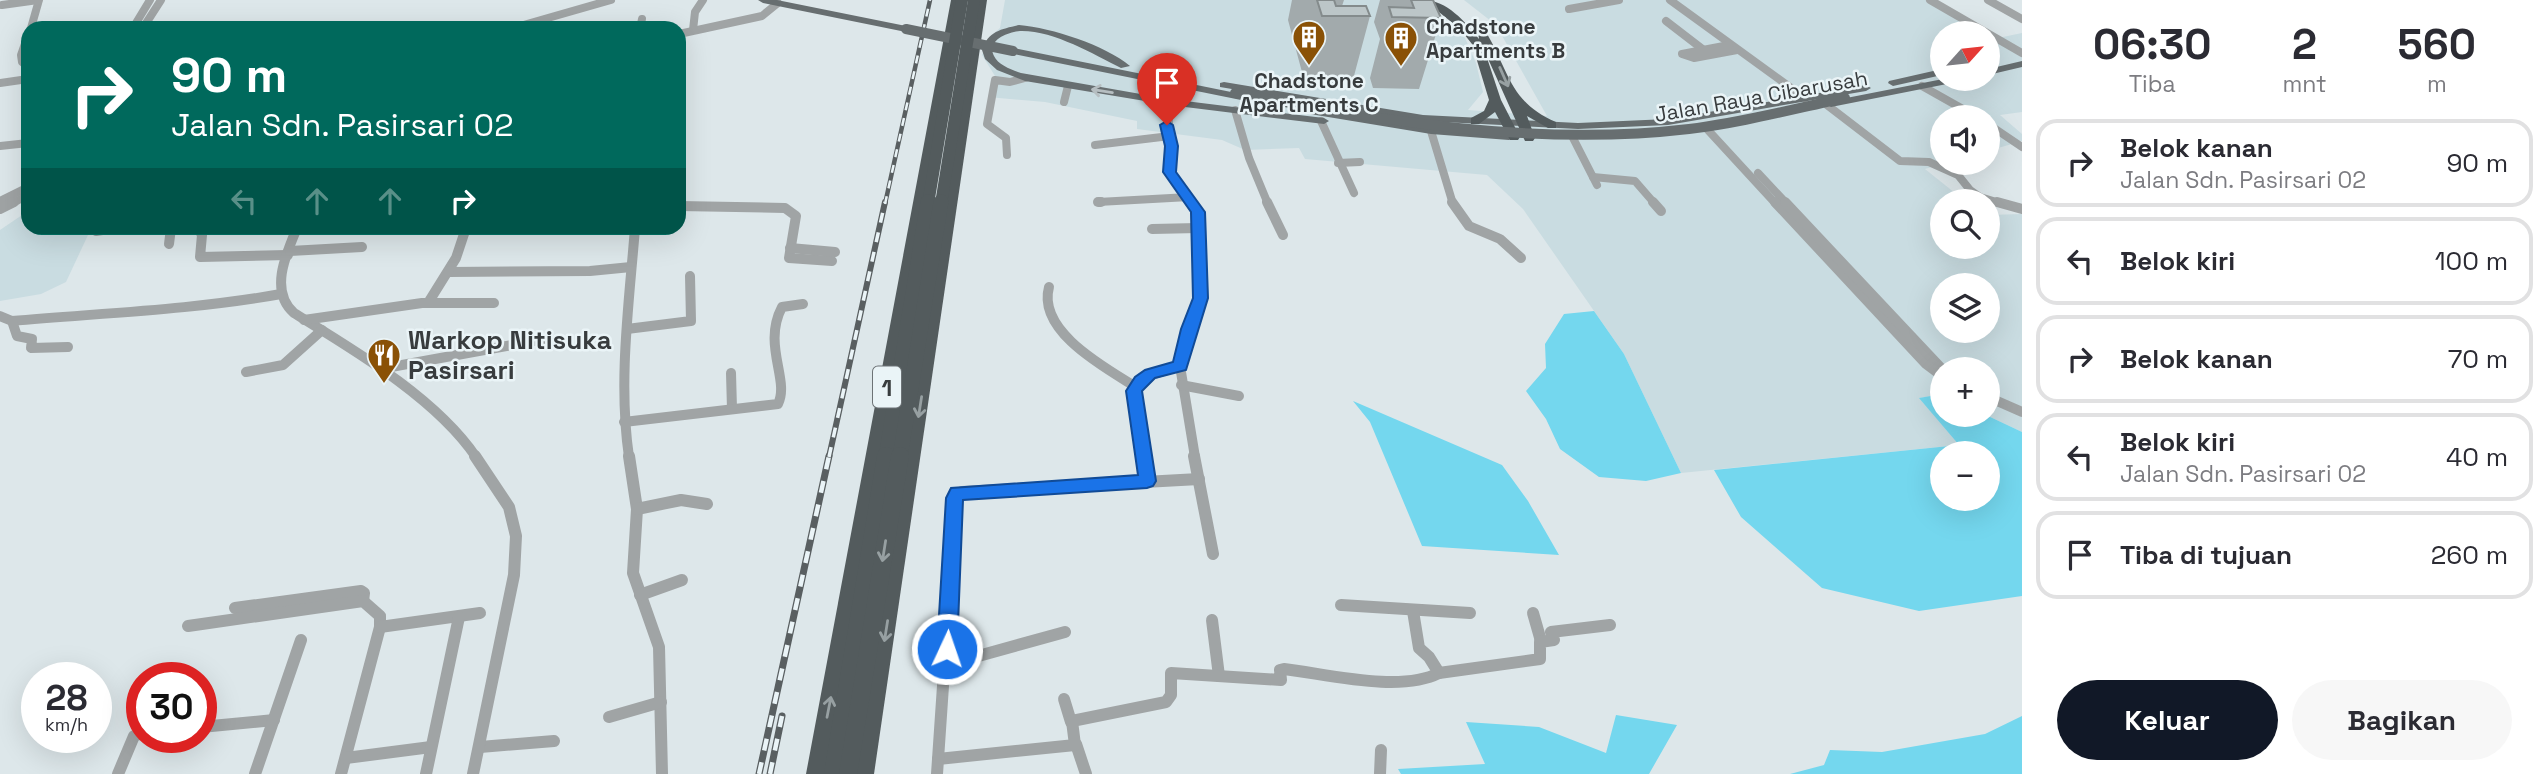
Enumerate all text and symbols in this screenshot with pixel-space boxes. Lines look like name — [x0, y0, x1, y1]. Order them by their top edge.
place label: Chadstone Apartments B — [1426, 13, 1565, 64]
building icon: Chadstone Apartments C — [1290, 18, 1328, 67]
text: 06:30 — [2093, 18, 2211, 71]
text: 2 — [2292, 18, 2317, 71]
text: 560 — [2398, 18, 2476, 71]
building icon: Chadstone Apartments B — [1382, 19, 1420, 68]
north arrow — [1930, 21, 2000, 91]
map controls — [1930, 21, 2000, 511]
text: 90 m — [171, 44, 287, 106]
icon: right — [56, 49, 147, 140]
pin — [1137, 53, 1197, 125]
icon: arrive — [1148, 64, 1186, 102]
street label: Jalan Raya Cibarusah — [1652, 64, 1870, 128]
one-way arrow — [1498, 66, 1511, 87]
place label: Chadstone Apartments C — [1240, 67, 1378, 118]
text: Tiba — [2129, 69, 2176, 99]
text: mnt — [2282, 69, 2327, 99]
text: m — [2427, 69, 2447, 99]
one-way arrow — [1091, 85, 1113, 98]
text: Jalan Sdn. Pasirsari 02 — [171, 105, 513, 145]
button: sound — [1930, 105, 2000, 175]
text: Belok kanan — [2120, 131, 2273, 165]
icon: right — [2061, 144, 2099, 182]
text: 90 m — [2446, 146, 2508, 180]
text: Jalan Sdn. Pasirsari 02 — [2120, 165, 2366, 195]
icon: left — [225, 182, 263, 220]
icon: ahead — [298, 182, 336, 220]
icon: ahead — [371, 182, 409, 220]
icon: right — [444, 182, 482, 220]
button: search — [1930, 189, 2000, 259]
icon: left — [2061, 242, 2099, 280]
text: Belok kiri — [2120, 244, 2235, 278]
text: 100 m — [2435, 244, 2508, 278]
button: layers — [1930, 273, 2000, 343]
place label: Warkop Nitisuka Pasirsari — [408, 323, 612, 387]
restaurant icon: Warkop Nitisuka Pasirsari — [365, 336, 403, 385]
icon: right — [2061, 340, 2099, 378]
text: Belok kanan — [2120, 342, 2273, 376]
text: 70 m — [2448, 342, 2508, 376]
button: + — [1930, 357, 2000, 427]
road number: 1 — [873, 366, 901, 408]
one-way arrow — [913, 395, 926, 417]
text: Belok kiri — [2120, 425, 2235, 459]
icon: left — [2061, 438, 2099, 476]
text: 40 m — [2446, 440, 2508, 474]
button: − — [1930, 441, 2000, 511]
text: Jalan Sdn. Pasirsari 02 — [2120, 459, 2366, 489]
icon: arrive — [2061, 536, 2099, 574]
text: Tiba di tujuan — [2120, 538, 2292, 572]
text: 260 m — [2431, 538, 2508, 572]
one-way arrow — [877, 539, 890, 562]
position arrow — [910, 612, 984, 686]
one-way arrow — [879, 620, 892, 642]
speed limit sign: 30 — [126, 662, 217, 753]
text: 28 — [46, 676, 87, 720]
button: Keluar — [2057, 680, 2278, 760]
button: Bagikan — [2292, 680, 2512, 760]
one-way arrow — [823, 696, 836, 719]
text: km/h — [45, 713, 88, 736]

